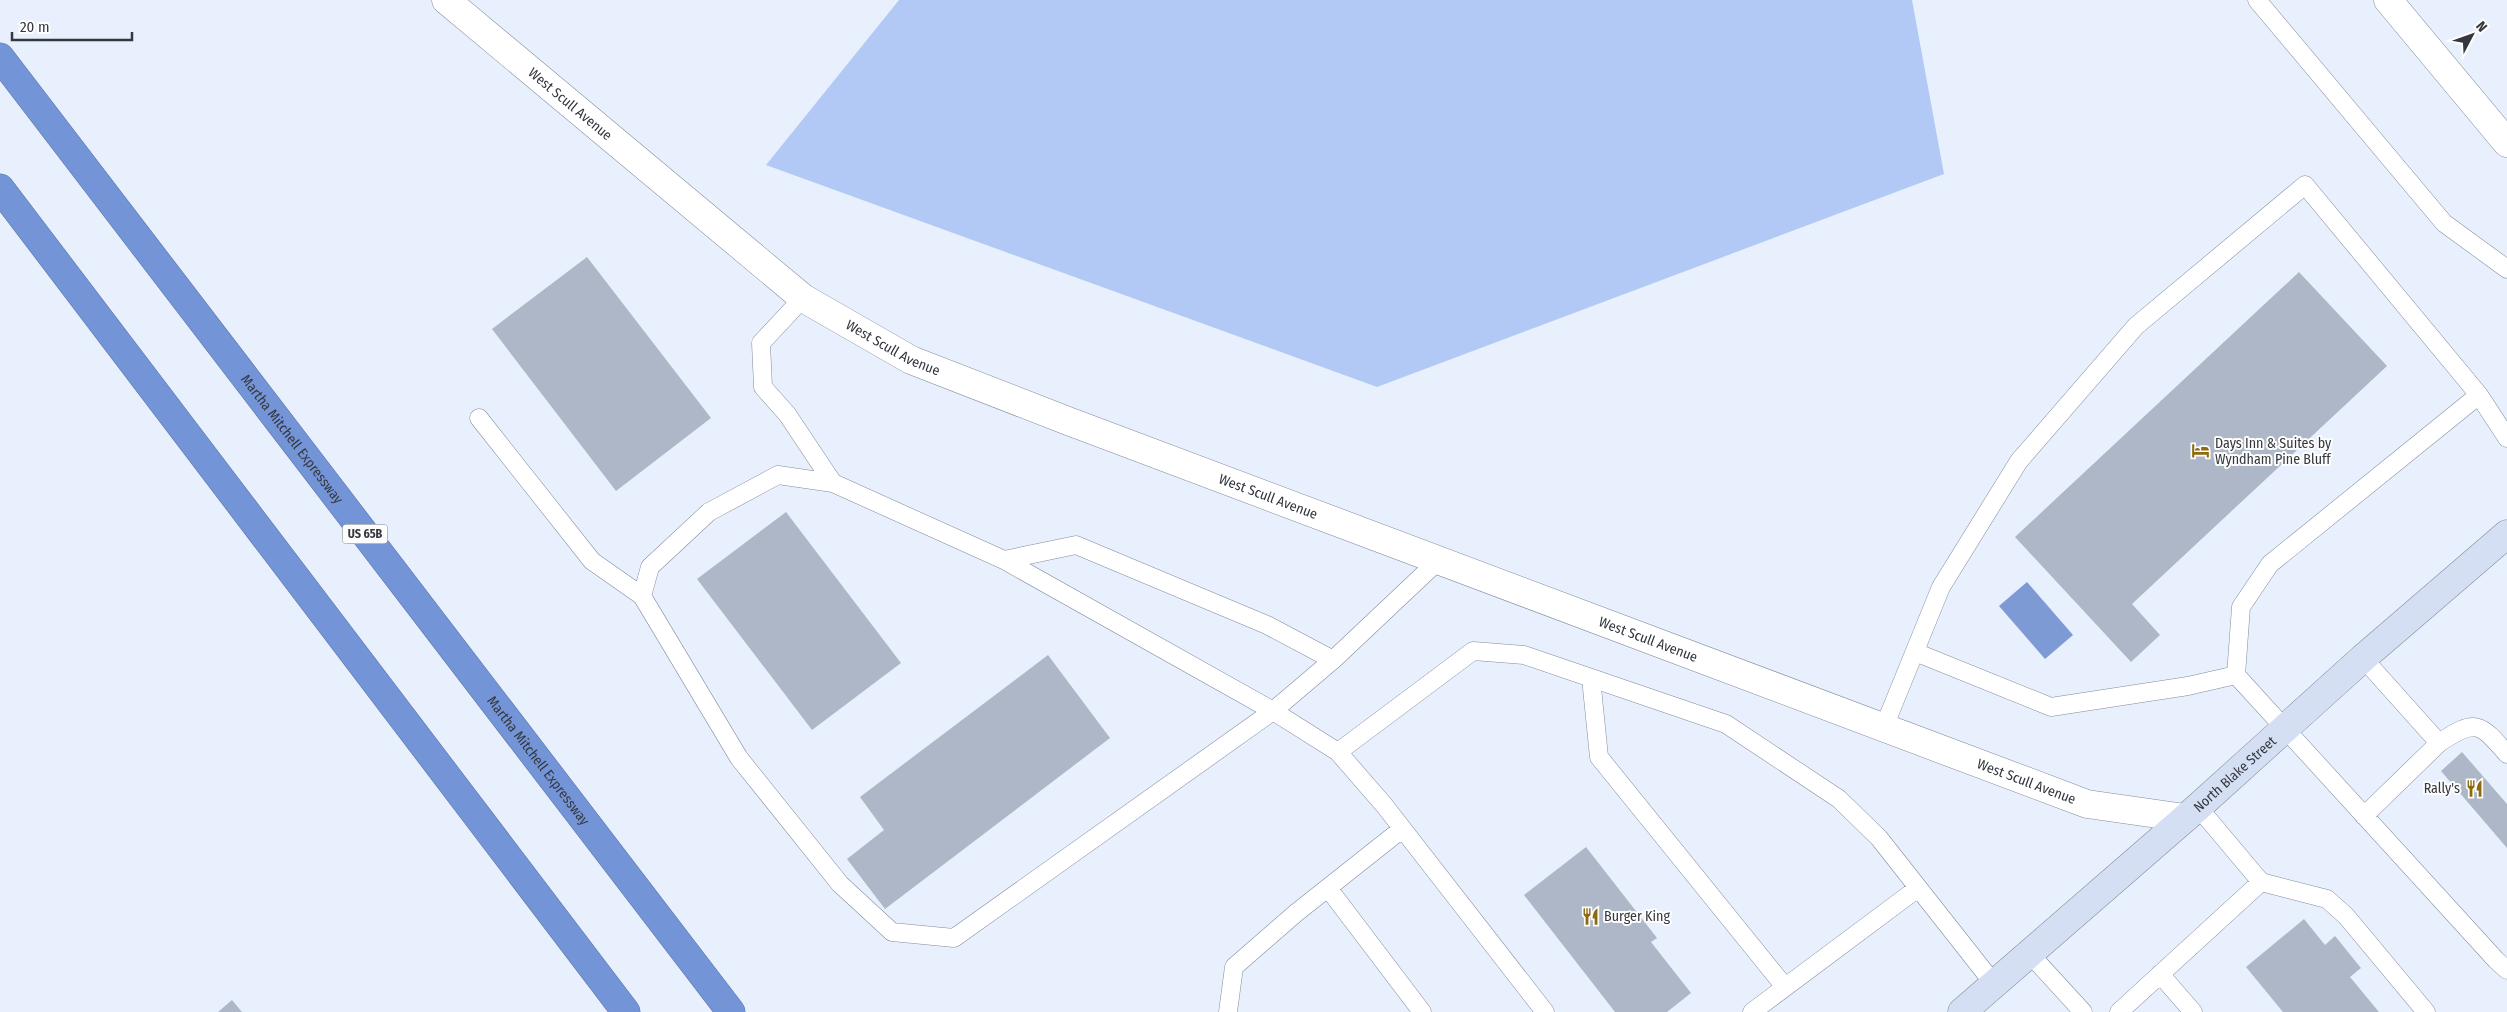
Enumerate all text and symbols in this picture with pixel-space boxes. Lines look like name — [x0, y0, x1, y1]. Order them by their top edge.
scale bar — [12, 10, 132, 42]
north arrow — [2447, 10, 2497, 60]
text: 20 m — [20, 18, 50, 36]
text: N — [2472, 18, 2491, 36]
street label: West Scull Avenue — [525, 64, 616, 144]
street label: West Scull Avenue — [843, 316, 943, 379]
street label: Martha Mitchell Expressway — [238, 371, 348, 507]
place label: Days Inn & Suites by Wyndham Pine Bluff — [2215, 435, 2332, 468]
hotel icon: Days Inn & Suites by Wyndham Pine Bluff — [2191, 441, 2211, 461]
street label: West Scull Avenue — [1217, 470, 1320, 523]
road number: US 65B — [342, 524, 388, 544]
street label: West Scull Avenue — [1597, 613, 1700, 665]
street label: Martha Mitchell Expressway — [484, 693, 594, 829]
street label: North Blake Street — [2190, 732, 2280, 815]
street label: West Scull Avenue — [1975, 755, 2078, 808]
restaurant icon: Rally's — [2464, 778, 2484, 798]
place label: Rally's — [2424, 780, 2460, 797]
restaurant icon: Burger King — [1580, 906, 1600, 926]
place label: Burger King — [1604, 908, 1670, 925]

